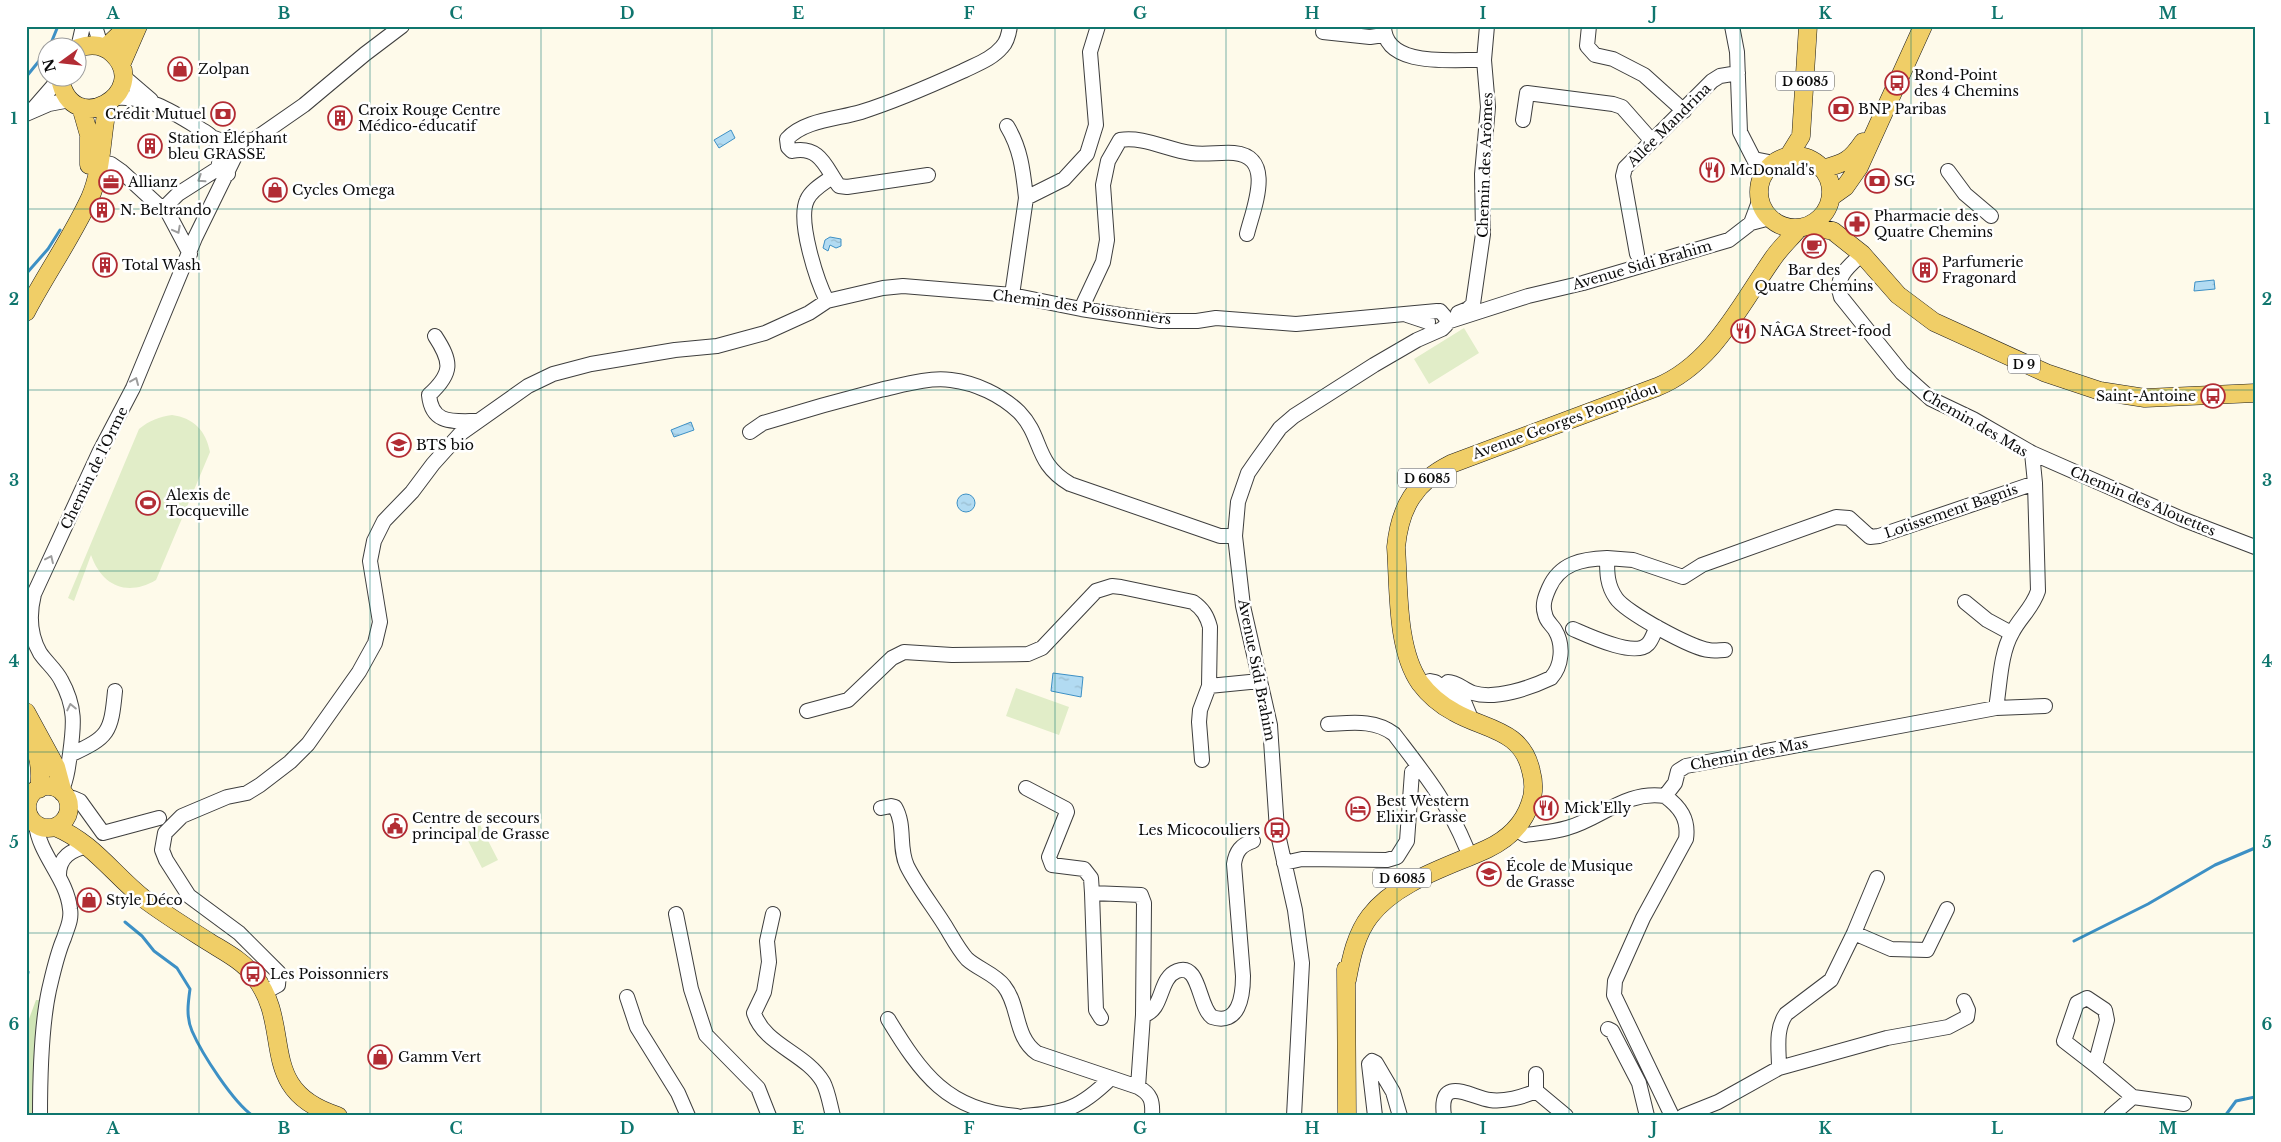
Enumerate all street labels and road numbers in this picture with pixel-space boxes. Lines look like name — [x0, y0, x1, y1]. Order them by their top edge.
road number: D 6085 — [1776, 72, 1834, 90]
street label: Allée Mandrina — [1623, 79, 1715, 171]
street label: Chemin des Arômes — [1473, 92, 1497, 238]
street label: Avenue Sidi Brahim — [1569, 237, 1714, 294]
street label: Chemin des Poissonniers — [991, 286, 1173, 328]
road number: D 9 — [2008, 354, 2040, 374]
street label: Avenue Georges Pompidou — [1469, 379, 1661, 463]
street label: Chemin des Mas — [1919, 385, 2031, 461]
street label: Chemin de l'Orme — [56, 404, 132, 532]
street label: Chemin des Alouettes — [2067, 462, 2219, 540]
road number: D 6085 — [1398, 468, 1456, 488]
street label: Lotissement Bagnis — [1882, 480, 2020, 542]
street label: Avenue Sidi Brahim — [1234, 597, 1280, 742]
street label: Chemin des Mas — [1689, 734, 1809, 774]
road number: D 6085 — [1373, 868, 1431, 888]

